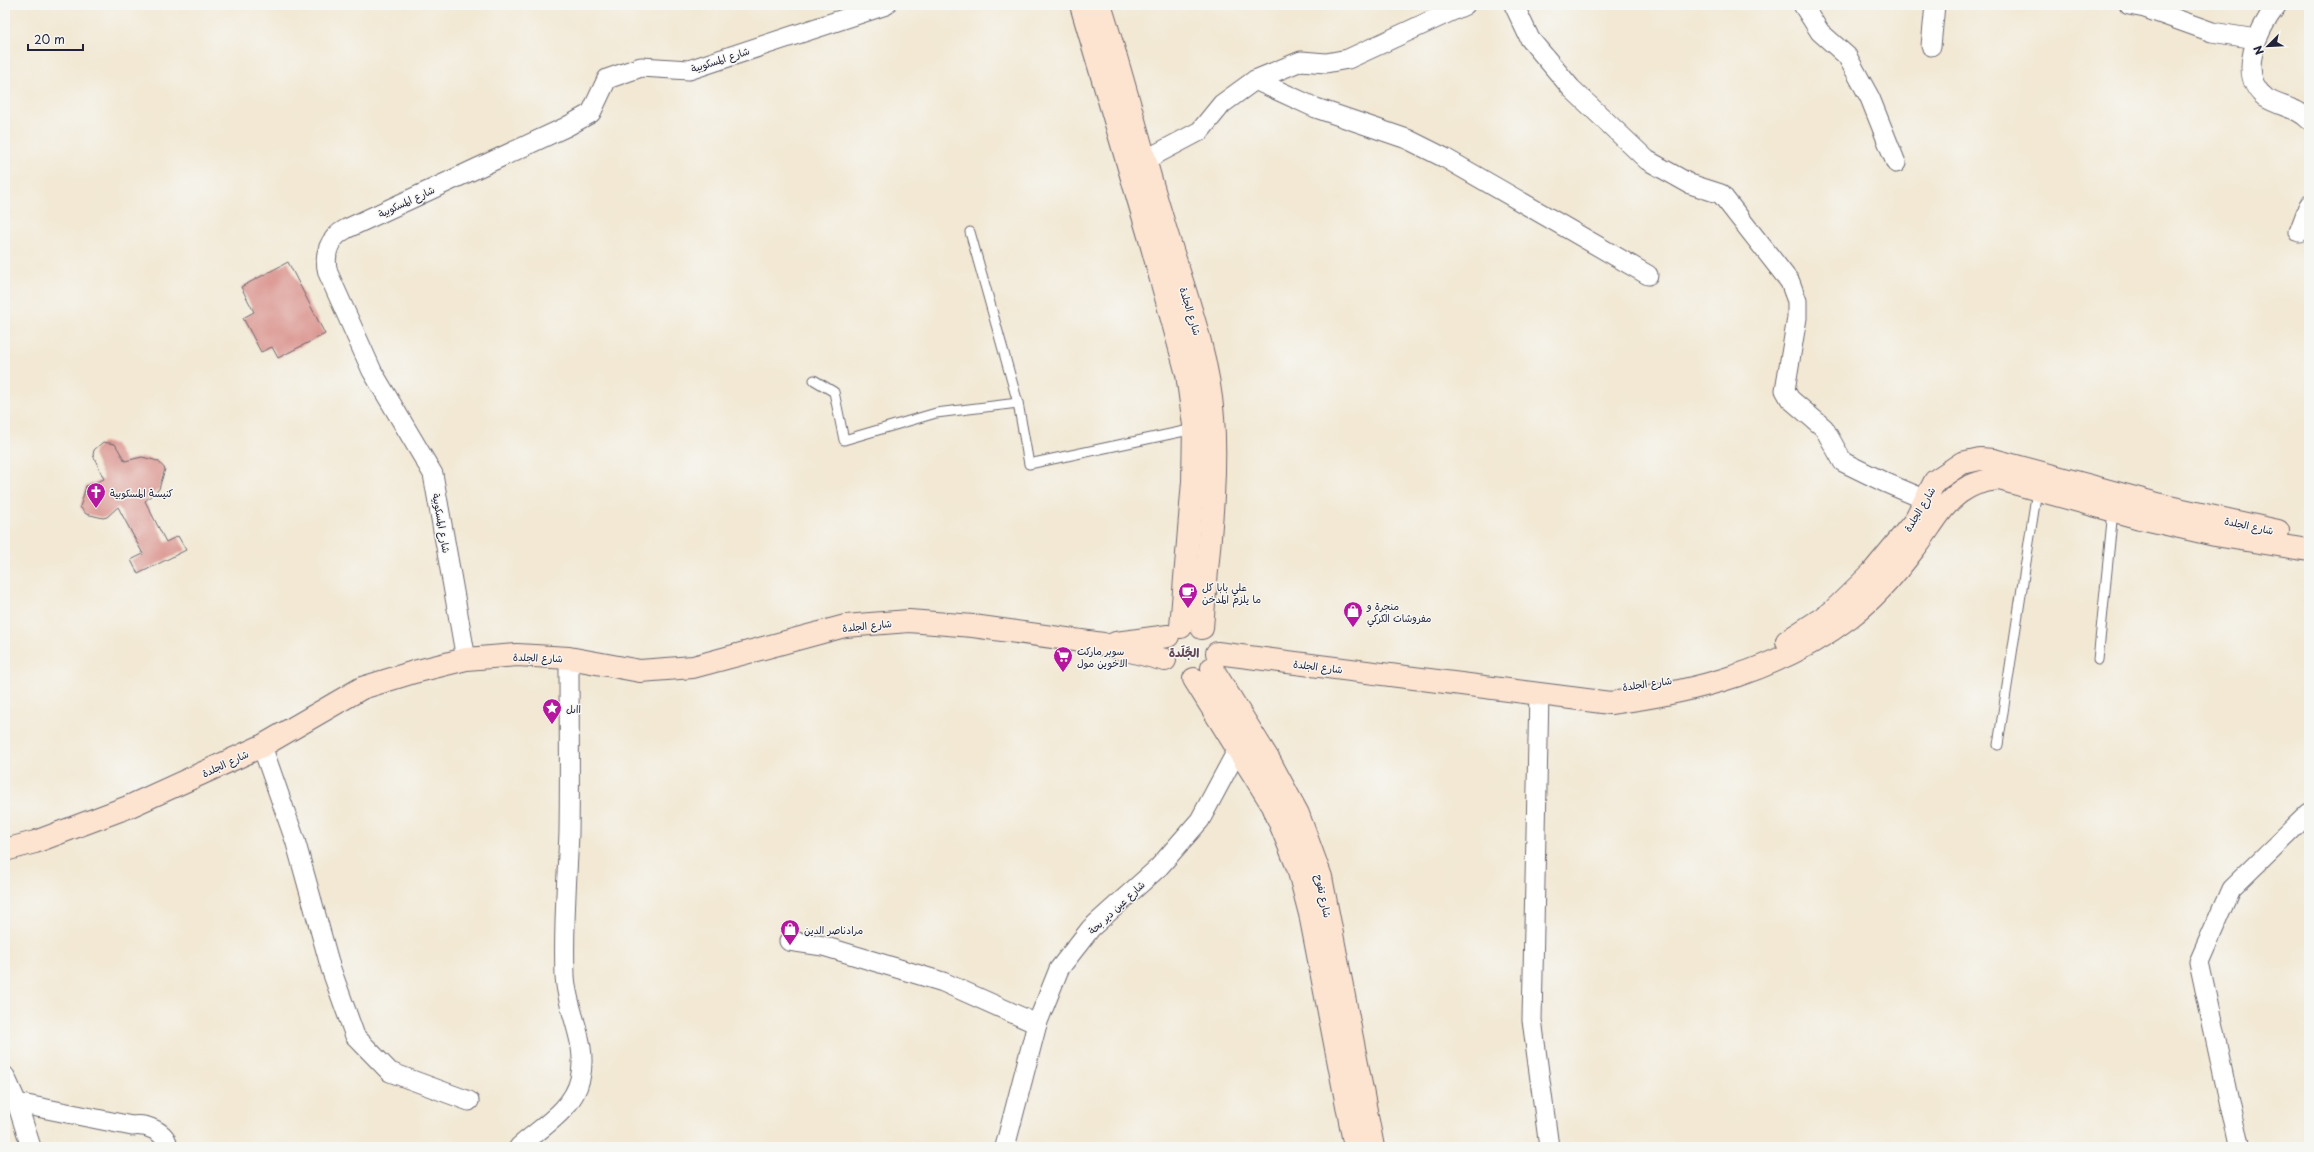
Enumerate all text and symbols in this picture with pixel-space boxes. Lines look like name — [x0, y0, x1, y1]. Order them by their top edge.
scale bar — [28, 26, 83, 52]
north arrow — [2248, 26, 2288, 66]
text: 20 m — [34, 30, 65, 48]
street label: شارع المسكوبية — [689, 42, 752, 76]
text: N — [2249, 43, 2268, 58]
street label: شارع المسكوبية — [375, 181, 437, 222]
street label: شارع الجلدة — [1176, 285, 1206, 338]
church icon: كنيسة المسكوبية — [85, 481, 107, 509]
street label: شارع الجلدة — [1900, 484, 1939, 535]
place label: كنيسة المسكوبية — [110, 485, 173, 500]
street label: شارع المسكوبية — [428, 492, 455, 555]
street label: شارع الجلدة — [2223, 512, 2275, 539]
place label: علي بابا كل ما يلزم المدخن — [1202, 579, 1261, 608]
cafe icon: علي بابا كل ما يلزم المدخن — [1177, 581, 1199, 609]
place label: منجرة و مفروشات الكركي — [1366, 598, 1431, 628]
shop icon: منجرة و مفروشات الكركي — [1342, 600, 1364, 628]
street label: شارع الجلدة — [841, 615, 893, 636]
place label: سوبر ماركت الاخوين مول — [1077, 643, 1128, 670]
district label: الجًلَدة — [1169, 643, 1199, 661]
supermarket icon: سوبر ماركت الاخوين مول — [1052, 645, 1074, 673]
street label: شارع الجلدة — [513, 649, 563, 666]
street label: شارع الجلدة — [1292, 656, 1344, 678]
street label: شارع الجلدة — [1621, 672, 1673, 695]
place icon: ااىل — [541, 697, 563, 725]
place label: ااىل — [566, 701, 581, 716]
street label: شارع الجلدة — [199, 746, 251, 781]
street label: شارع تفوح — [1311, 873, 1336, 919]
street label: شارع عين دير بحة — [1084, 877, 1149, 938]
shop icon: مرادناصر الدين — [779, 918, 801, 946]
place label: مرادناصر الدين — [804, 922, 863, 937]

